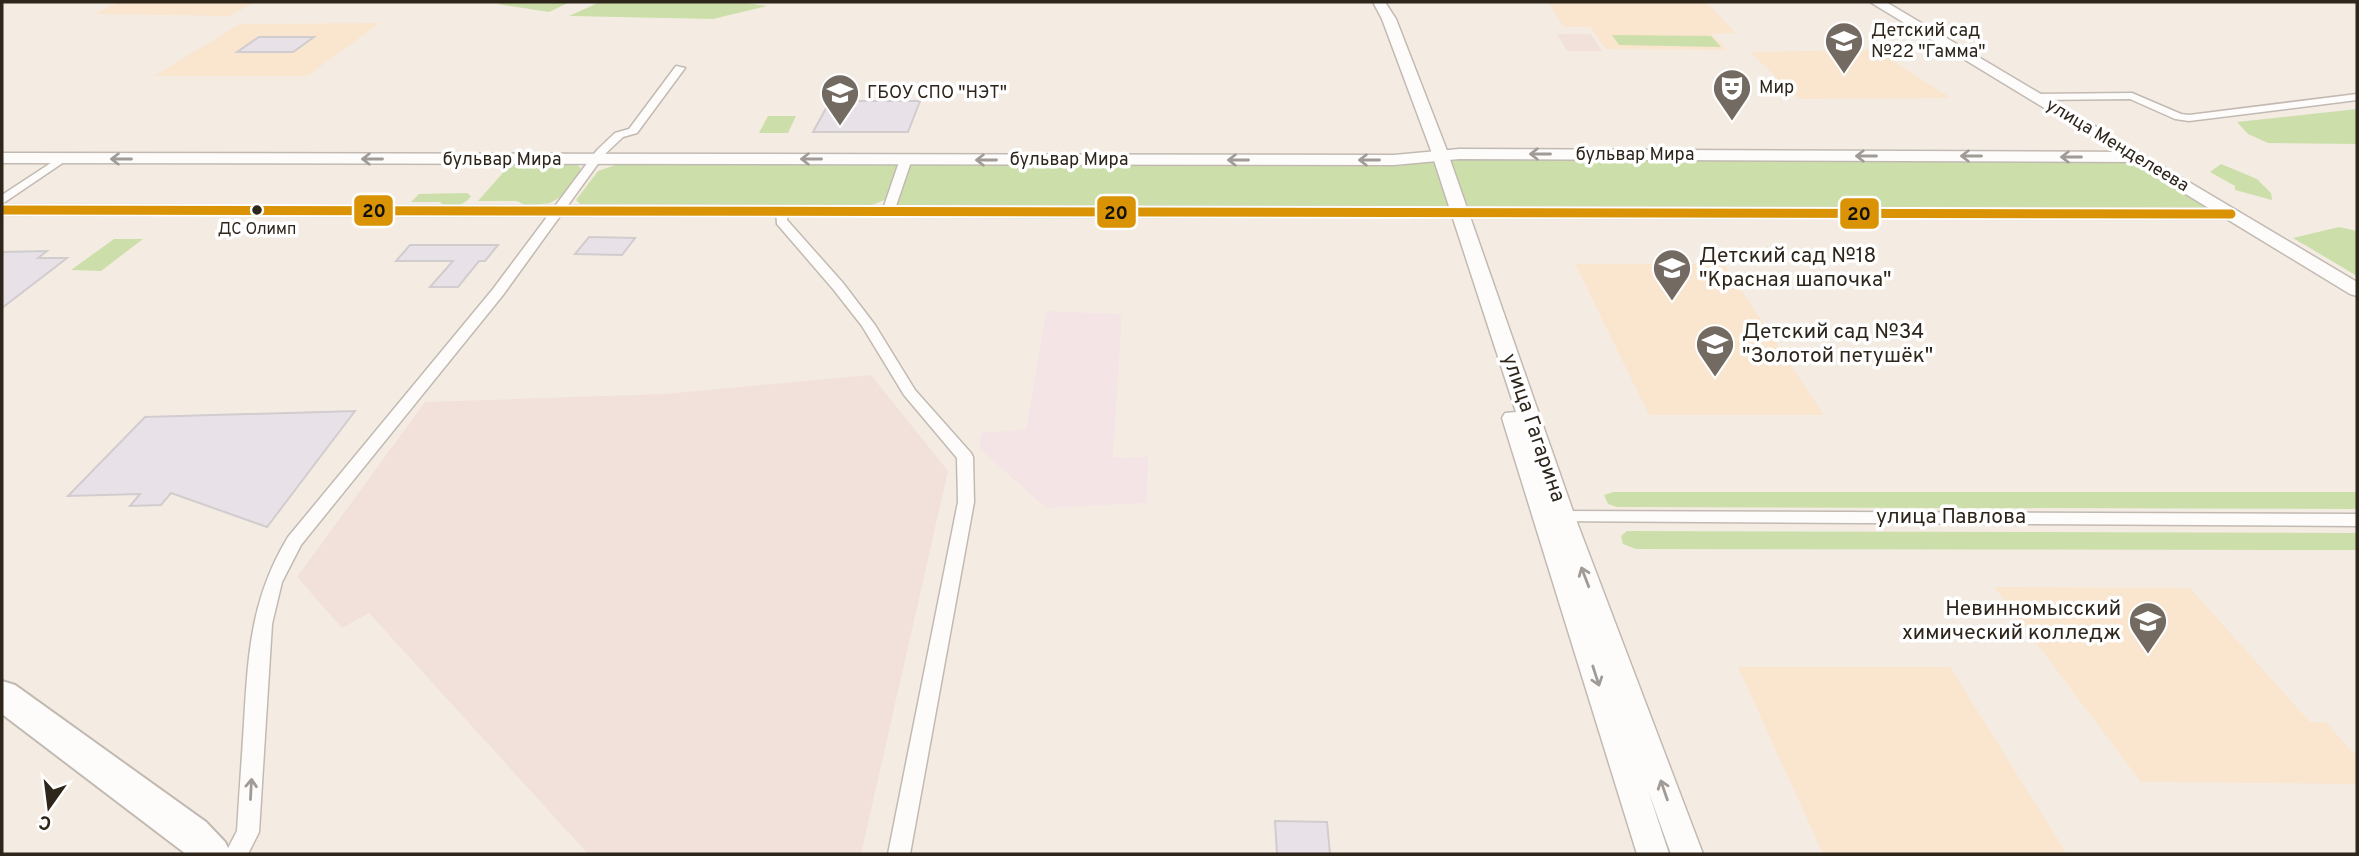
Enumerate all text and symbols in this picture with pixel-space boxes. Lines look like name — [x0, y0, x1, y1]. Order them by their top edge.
school or university icon: Детский сад №22 "Гамма" — [1823, 20, 1865, 75]
place label: Детский сад №22 "Гамма" — [1871, 20, 1985, 64]
theatre icon: Мир — [1711, 67, 1753, 122]
school or university icon: ГБОУ СПО "НЭТ" — [819, 72, 861, 127]
place label: Мир — [1759, 77, 1794, 100]
place label: ГБОУ СПО "НЭТ" — [867, 82, 1007, 105]
street label: улица Менделеева — [2041, 94, 2193, 198]
street label: бульвар Мира — [1576, 144, 1694, 167]
one-way arrow — [1529, 147, 1552, 161]
street label: бульвар Мира — [443, 149, 561, 172]
street label: бульвар Мира — [1010, 149, 1128, 172]
one-way arrow — [1854, 149, 1877, 163]
one-way arrow — [1959, 149, 1982, 163]
one-way arrow — [2060, 150, 2083, 164]
one-way arrow — [110, 152, 133, 165]
one-way arrow — [361, 152, 384, 166]
one-way arrow — [799, 152, 822, 166]
one-way arrow — [975, 153, 998, 167]
one-way arrow — [1227, 153, 1250, 167]
one-way arrow — [1358, 153, 1381, 167]
line badge: 20 — [353, 194, 394, 227]
line badge: 20 — [1096, 195, 1137, 229]
line badge: 20 — [1839, 197, 1880, 230]
text: 20 — [362, 200, 386, 224]
text: 20 — [1104, 202, 1128, 226]
marker: ДС Олимп — [250, 203, 264, 217]
text: 20 — [1847, 203, 1871, 227]
place label: ДС Олимп — [218, 220, 296, 240]
place label: Детский сад №18 "Красная шапочка" — [1699, 243, 1892, 294]
school or university icon: Детский сад №18 "Красная шапочка" — [1651, 247, 1693, 302]
place label: Детский сад №34 "Золотой петушёк" — [1742, 319, 1933, 370]
school or university icon: Детский сад №34 "Золотой петушёк" — [1694, 323, 1736, 378]
street label: улица Гагарина — [1495, 350, 1571, 506]
street label: улица Павлова — [1876, 504, 2026, 531]
one-way arrow — [1578, 566, 1590, 588]
place label: Невинномысский химический колледж — [1902, 596, 2121, 647]
school or university icon: Невинномысский химический колледж — [2127, 600, 2169, 655]
one-way arrow — [1591, 665, 1603, 687]
north arrow — [14, 772, 84, 842]
one-way arrow — [244, 778, 257, 801]
one-way arrow — [1657, 779, 1669, 801]
text: С — [37, 808, 54, 835]

